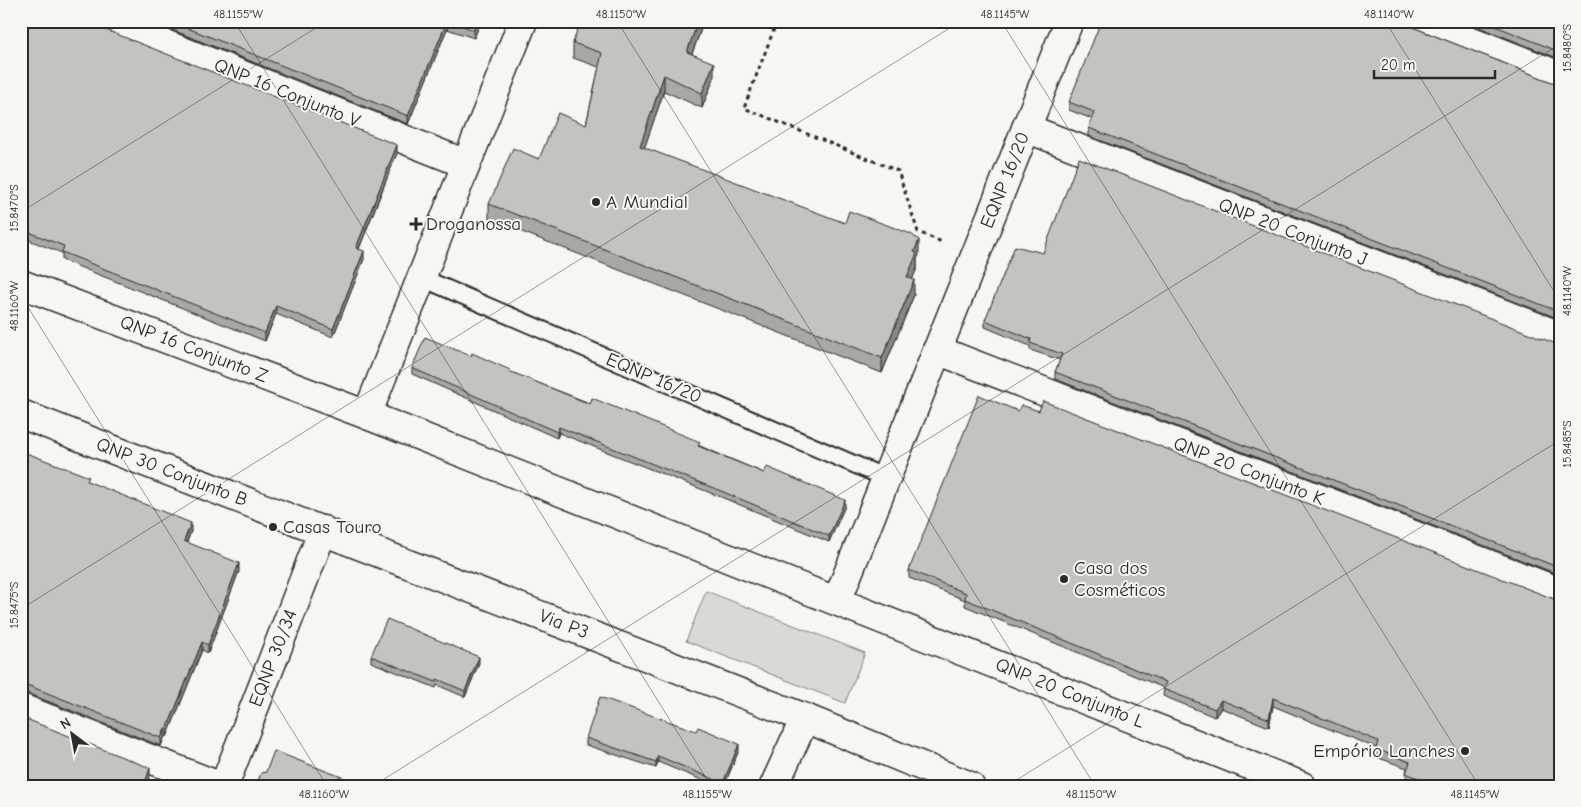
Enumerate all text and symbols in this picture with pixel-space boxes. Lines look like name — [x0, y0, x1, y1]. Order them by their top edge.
text: 48.1155°W — [213, 7, 263, 21]
text: 48.1150°W — [596, 7, 647, 21]
text: 48.1145°W — [981, 7, 1030, 21]
text: 48.1140°W — [1364, 7, 1414, 21]
text: 15.8480°S — [1560, 24, 1574, 72]
scale bar — [1374, 48, 1495, 80]
street label: QNP 16 Conjunto V — [211, 54, 364, 133]
text: 20 m — [1381, 56, 1415, 74]
street label: EQNP 16/20 — [976, 129, 1034, 231]
text: 15.8470°S — [7, 184, 21, 232]
place label: A Mundial — [606, 191, 688, 213]
street label: QNP 20 Conjunto J — [1215, 193, 1371, 271]
marker: A Mundial — [590, 196, 602, 208]
place label: Droganossa — [426, 213, 521, 235]
marker: Droganossa — [410, 218, 422, 230]
text: 48.1140°W — [1560, 266, 1574, 316]
text: 48.1160°W — [7, 280, 21, 331]
street label: QNP 16 Conjunto Z — [117, 311, 271, 387]
street label: EQNP 16/20 — [603, 348, 705, 408]
text: 15.8485°S — [1560, 420, 1574, 468]
street label: QNP 20 Conjunto K — [1171, 432, 1328, 510]
street label: QNP 30 Conjunto B — [93, 433, 251, 511]
place label: Casas Touro — [283, 516, 382, 538]
marker: Casas Touro — [267, 521, 279, 533]
place label: Casa dos Cosméticos — [1074, 557, 1166, 601]
marker: Casa dos Cosméticos — [1058, 573, 1070, 585]
text: 15.8475°S — [7, 581, 21, 628]
street label: Via P3 — [536, 605, 592, 643]
street label: EQNP 30/34 — [244, 606, 302, 710]
street label: QNP 20 Conjunto L — [992, 653, 1148, 733]
north arrow — [48, 710, 98, 760]
text: N — [57, 714, 74, 733]
place label: Empório Lanches — [1313, 740, 1455, 762]
marker: Empório Lanches — [1459, 745, 1471, 757]
text: 48.1160°W — [299, 787, 350, 801]
text: 48.1155°W — [682, 787, 732, 801]
text: 48.1150°W — [1066, 787, 1117, 801]
text: 48.1145°W — [1451, 787, 1500, 801]

